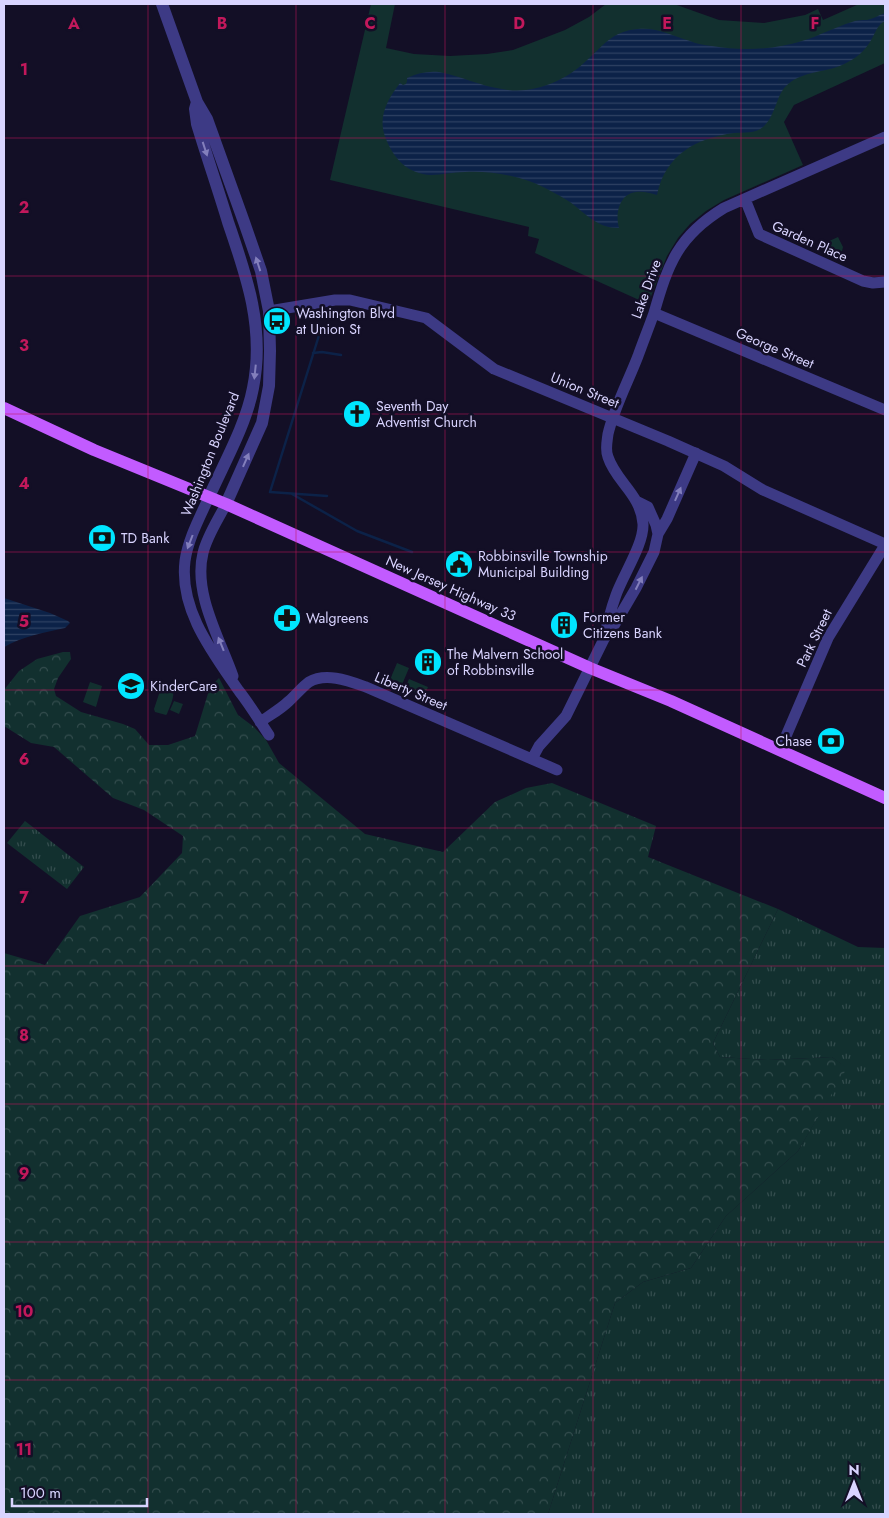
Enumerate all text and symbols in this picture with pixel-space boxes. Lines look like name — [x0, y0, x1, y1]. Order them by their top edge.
text: A — [67, 12, 80, 35]
text: B — [217, 12, 227, 35]
text: C — [364, 12, 376, 35]
text: D — [513, 12, 525, 35]
text: E — [662, 12, 672, 35]
text: F — [811, 12, 819, 35]
text: 1 — [20, 58, 28, 81]
one-way arrow — [202, 142, 209, 157]
text: 2 — [19, 196, 29, 219]
street label: Garden Place — [769, 215, 851, 267]
one-way arrow — [254, 256, 262, 271]
street label: Lake Drive — [626, 257, 666, 321]
place label: Washington Blvd at Union St — [296, 303, 395, 339]
bus stop icon: Washington Blvd at Union St — [262, 306, 292, 336]
street label: George Street — [733, 323, 818, 374]
text: 3 — [19, 334, 29, 357]
one-way arrow — [251, 365, 259, 381]
street label: Union Street — [548, 367, 623, 413]
street label: Washington Boulevard — [176, 389, 244, 519]
place label: Seventh Day Adventist Church — [376, 396, 477, 432]
church icon: Seventh Day Adventist Church — [342, 399, 372, 429]
one-way arrow — [242, 453, 250, 467]
text: 4 — [18, 472, 30, 495]
one-way arrow — [674, 487, 682, 501]
bank icon: TD Bank — [87, 523, 117, 553]
place label: TD Bank — [121, 528, 170, 548]
one-way arrow — [186, 535, 194, 550]
place label: Robbinsville Township Municipal Building — [478, 546, 608, 582]
public building icon: Robbinsville Township Municipal Building — [444, 549, 474, 579]
street label: New Jersey Highway 33 — [383, 550, 520, 626]
one-way arrow — [635, 576, 643, 590]
pharmacy icon: Walgreens — [272, 603, 302, 633]
street label: Park Street — [791, 605, 837, 670]
place label: Former Citizens Bank — [583, 607, 663, 643]
place label: Walgreens — [306, 608, 369, 628]
text: 5 — [19, 610, 29, 633]
building icon: Former Citizens Bank — [549, 610, 579, 640]
one-way arrow — [217, 636, 225, 651]
place label: The Malvern School of Robbinsville — [447, 644, 563, 680]
building icon: The Malvern School of Robbinsville — [413, 647, 443, 677]
street label: Liberty Street — [372, 667, 451, 716]
school or university icon: KinderCare — [116, 671, 146, 701]
place label: KinderCare — [150, 676, 217, 696]
bank icon: Chase — [816, 726, 846, 756]
place label: Chase — [775, 731, 812, 751]
text: 6 — [19, 748, 29, 771]
text: 7 — [19, 886, 29, 909]
text: 8 — [19, 1024, 29, 1047]
text: 9 — [19, 1162, 29, 1185]
text: 10 — [15, 1300, 33, 1323]
text: 11 — [16, 1438, 32, 1461]
north arrow — [829, 1458, 879, 1508]
text: N — [848, 1460, 860, 1480]
scale bar — [12, 1476, 148, 1508]
text: 100 m — [20, 1482, 61, 1504]

